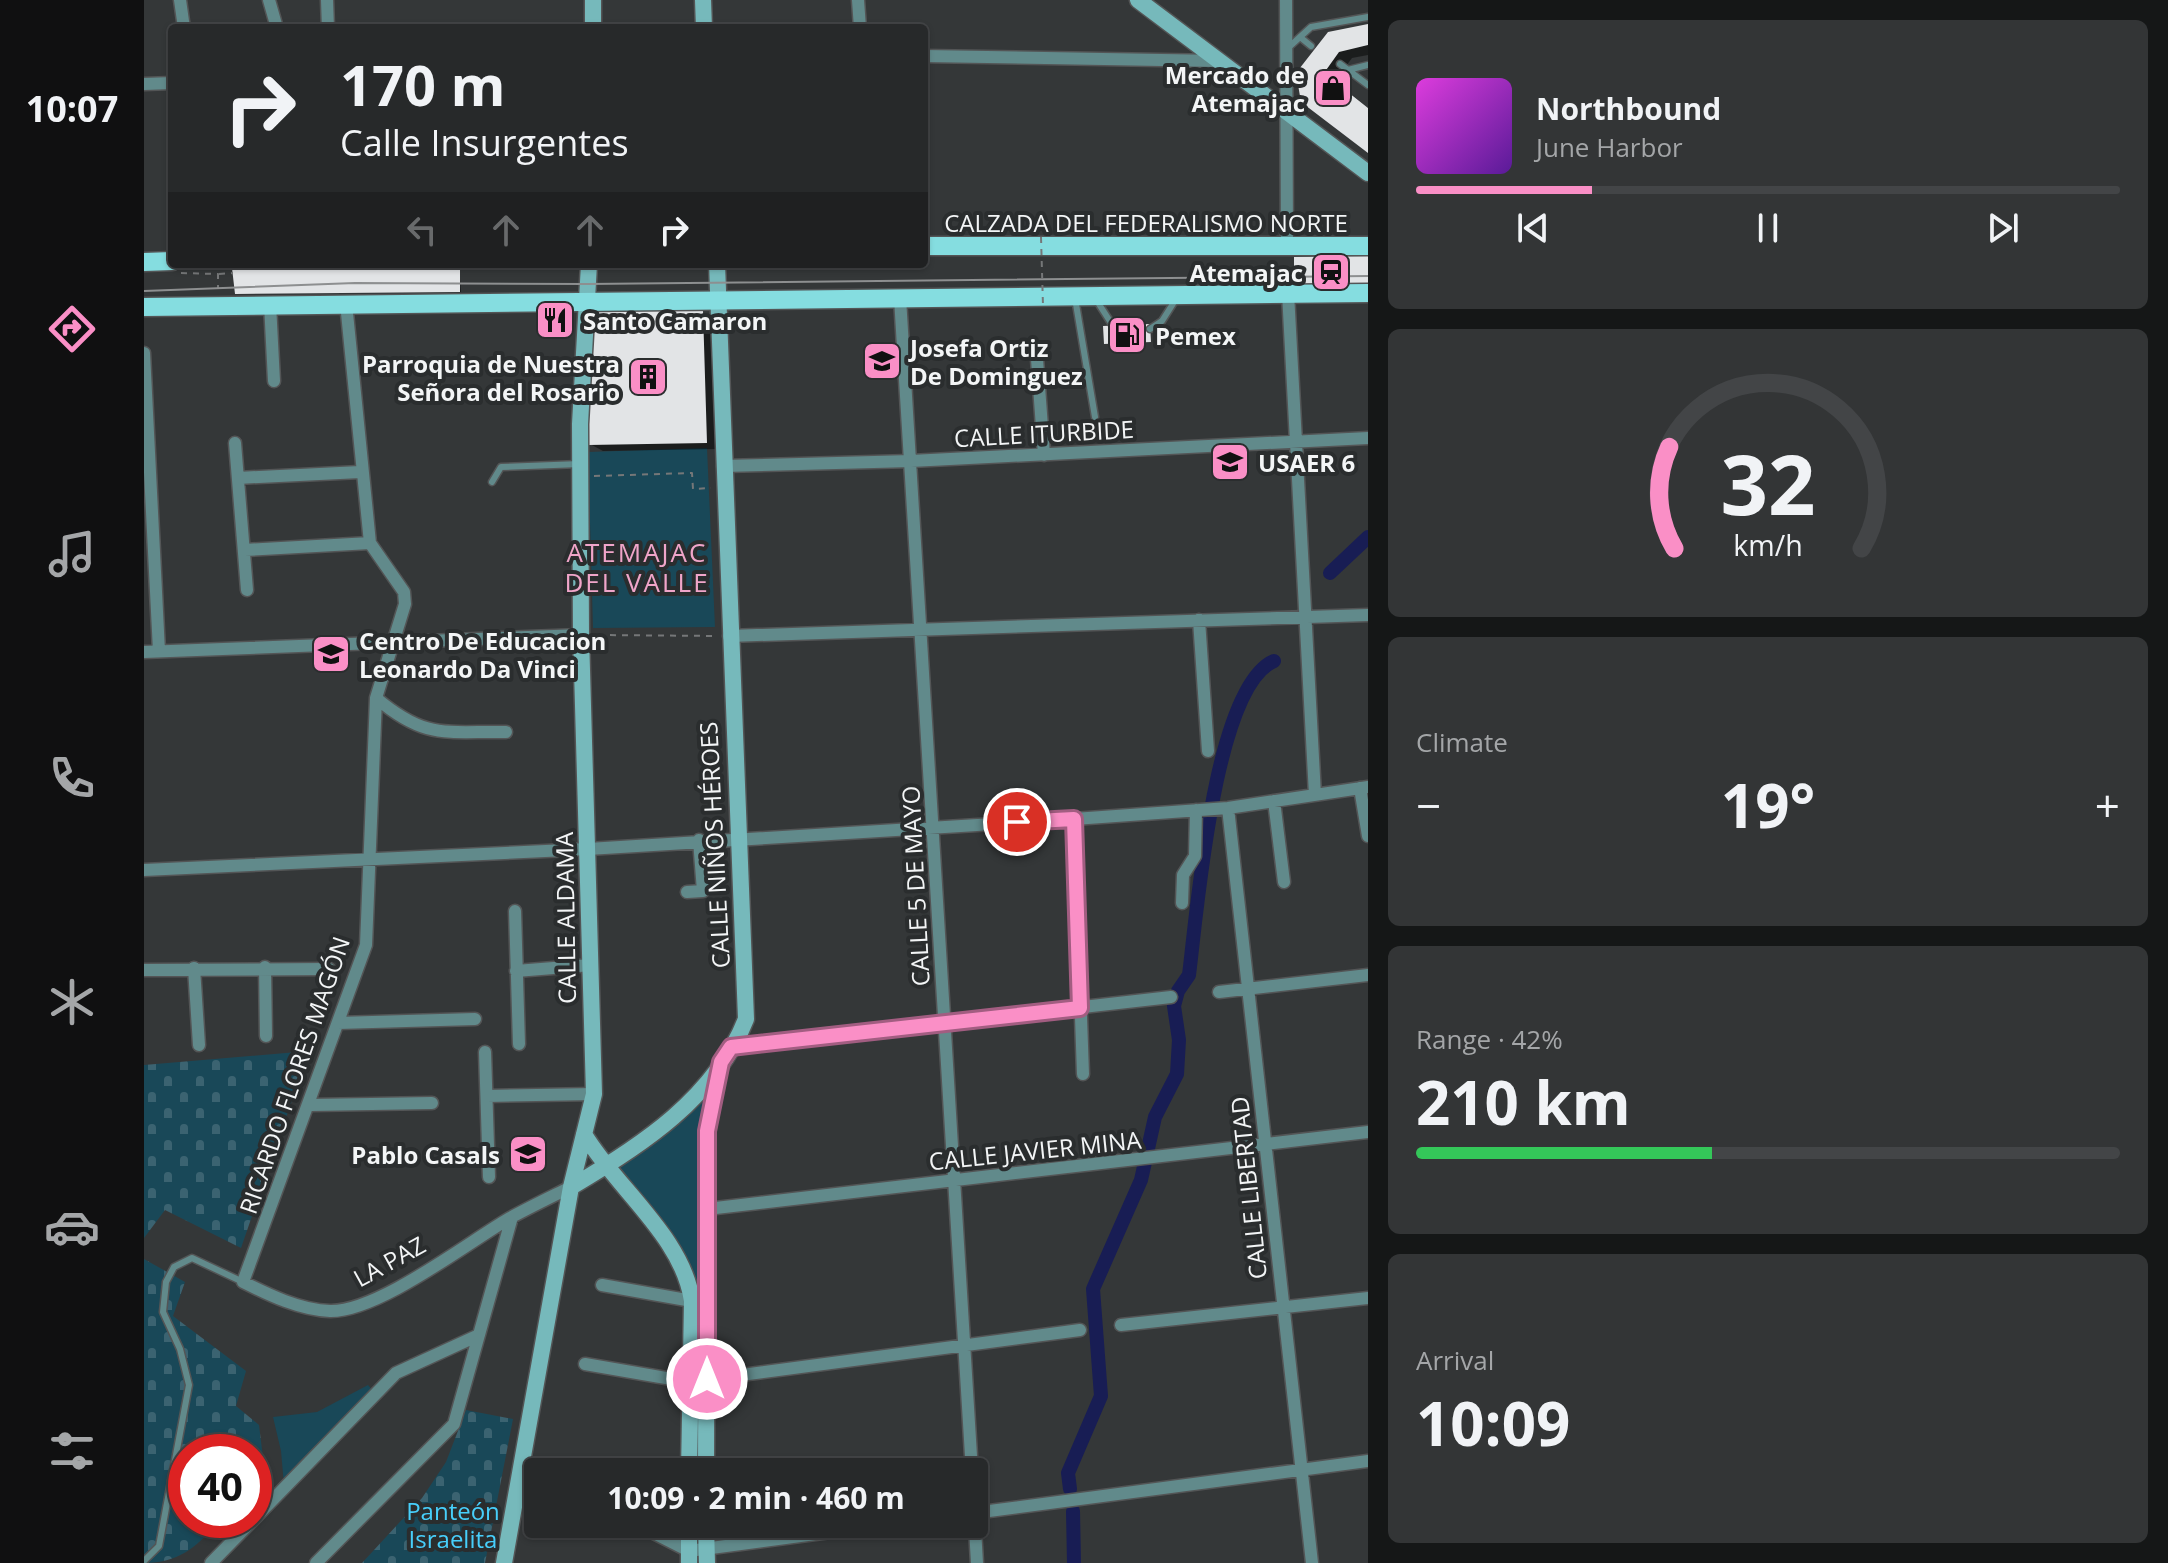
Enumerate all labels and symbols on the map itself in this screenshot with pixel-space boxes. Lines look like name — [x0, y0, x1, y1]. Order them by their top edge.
place label: Mercado de Atemajac — [1165, 58, 1305, 119]
shop icon: Mercado de Atemajac — [1312, 67, 1354, 109]
street label: CALZADA DEL FEDERALISMO NORTE — [944, 206, 1348, 239]
station icon: Atemajac — [1310, 251, 1352, 293]
place label: Atemajac — [1190, 256, 1303, 289]
restaurant icon: Santo Camaron — [534, 299, 576, 341]
place label: Santo Camaron — [583, 304, 767, 337]
fuel station icon: Pemex — [1106, 314, 1148, 356]
place label: Pemex — [1155, 319, 1236, 352]
place label: Josefa Ortiz De Dominguez — [908, 331, 1083, 392]
school or university icon: Josefa Ortiz De Dominguez — [861, 340, 903, 382]
place label: Parroquia de Nuestra Señora del Rosario — [362, 347, 620, 408]
building icon: Parroquia de Nuestra Señora del Rosario — [627, 356, 669, 398]
street label: CALLE ITURBIDE — [953, 412, 1135, 454]
school or university icon: USAER 6 — [1209, 441, 1251, 483]
place label: USAER 6 — [1258, 446, 1355, 479]
district label: ATEMAJAC DEL VALLE — [564, 534, 710, 600]
place label: Centro De Educacion Leonardo Da Vinci — [359, 624, 606, 685]
school or university icon: Centro De Educacion Leonardo Da Vinci — [310, 633, 352, 675]
street label: CALLE NIÑOS HÉROES — [691, 721, 737, 969]
street label: CALLE 5 DE MAYO — [893, 785, 937, 987]
pin — [983, 788, 1051, 856]
street label: CALLE ALDAMA — [547, 831, 583, 1004]
street label: RICARDO FLORES MAGÓN — [231, 932, 357, 1218]
street label: CALLE LIBERTAD — [1222, 1095, 1274, 1281]
street label: CALLE JAVIER MINA — [927, 1122, 1144, 1178]
school or university icon: Pablo Casals — [507, 1133, 549, 1175]
place label: Pablo Casals — [351, 1138, 500, 1171]
street label: LA PAZ — [347, 1228, 431, 1294]
position arrow — [665, 1337, 749, 1421]
speed limit sign: 40 — [168, 1434, 272, 1538]
park label: Panteón Israelita — [406, 1494, 500, 1555]

